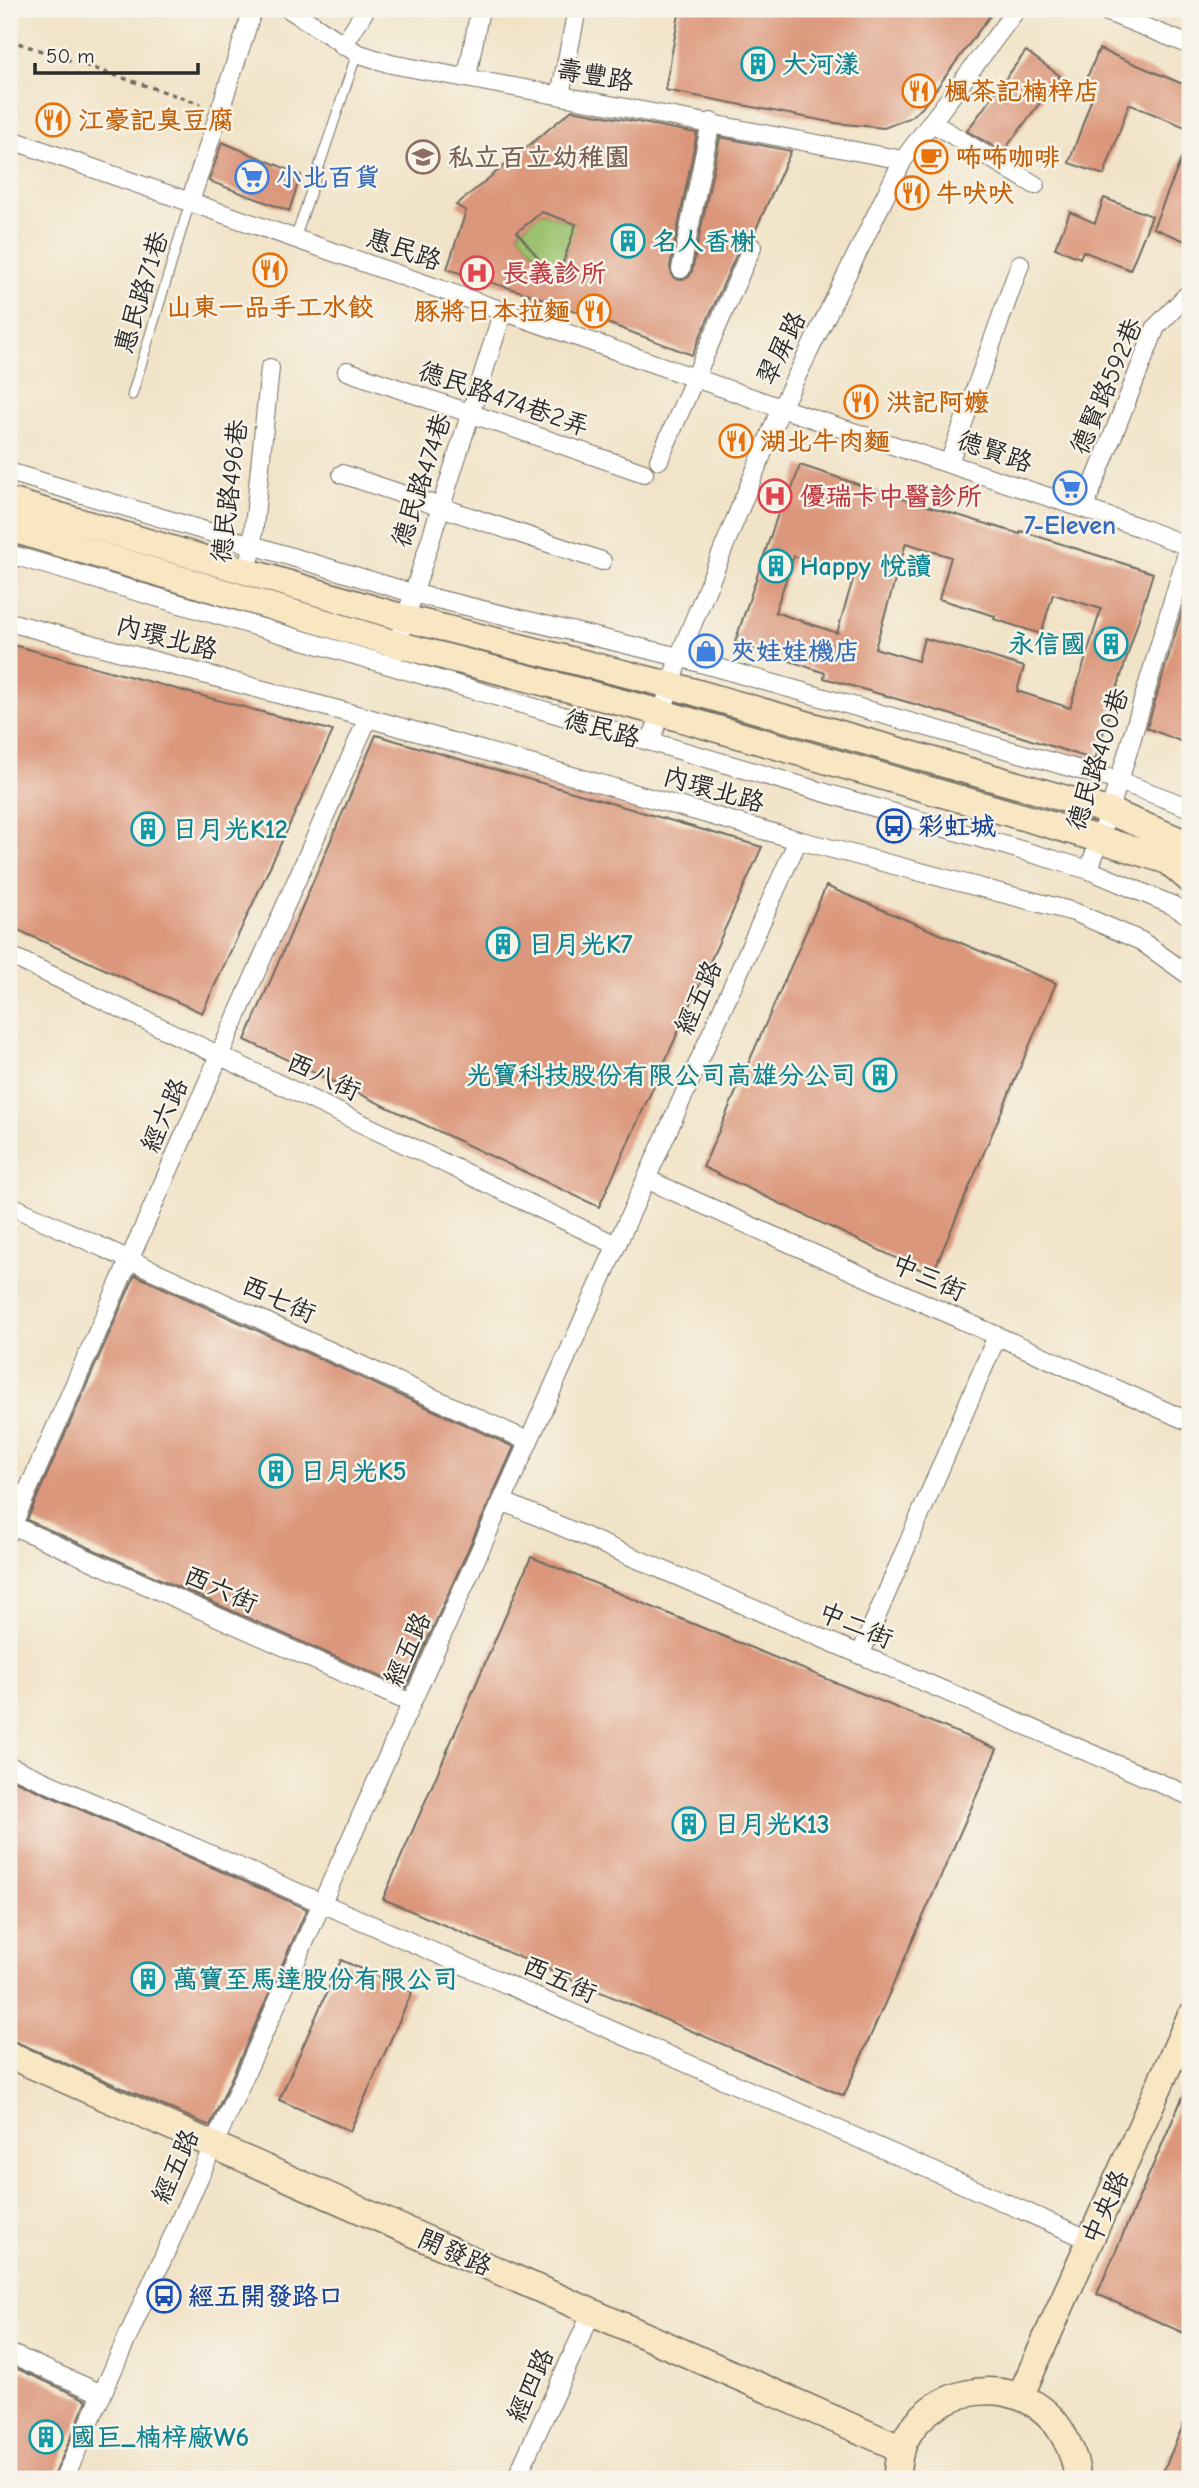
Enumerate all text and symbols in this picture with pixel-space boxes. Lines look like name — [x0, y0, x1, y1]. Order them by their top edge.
scale bar — [35, 32, 198, 76]
text: 50 m — [46, 44, 95, 68]
building icon: 大河漾 — [739, 45, 777, 83]
place label: 大河漾 — [782, 50, 860, 80]
street label: 壽豐路 — [554, 54, 636, 98]
restaurant icon: 楓茶記楠梓店 — [900, 72, 938, 110]
place label: 楓茶記楠梓店 — [944, 77, 1100, 107]
restaurant icon: 江豪記臭豆腐 — [34, 101, 72, 139]
place label: 江豪記臭豆腐 — [78, 106, 234, 136]
school or university icon: 私立百立幼稚園 — [404, 138, 442, 176]
cafe icon: 咘咘咖啡 — [912, 138, 950, 176]
place label: 私立百立幼稚園 — [448, 143, 630, 173]
place label: 咘咘咖啡 — [956, 143, 1060, 173]
supermarket icon: 小北百貨 — [233, 158, 271, 196]
place label: 小北百貨 — [276, 163, 380, 193]
restaurant icon: 牛吠吠 — [893, 174, 931, 212]
place label: 牛吠吠 — [936, 179, 1014, 209]
building icon: 名人香榭 — [609, 222, 647, 260]
street label: 惠民路 — [362, 223, 445, 277]
street label: 惠民路71巷 — [109, 227, 175, 357]
place label: 名人香榭 — [652, 227, 756, 257]
restaurant icon: 山東一品手工水餃 — [251, 251, 289, 289]
hospital icon: 長義診所 — [458, 254, 496, 292]
place label: 長義診所 — [502, 259, 606, 289]
restaurant icon: 豚將日本拉麵 — [575, 292, 613, 330]
place label: 山東一品手工水餃 — [166, 293, 374, 323]
place label: 豚將日本拉麵 — [414, 297, 570, 327]
street label: 翠屏路 — [751, 307, 812, 390]
street label: 德賢路592巷 — [1065, 314, 1149, 459]
street label: 德民路474巷2弄 — [414, 356, 593, 442]
restaurant icon: 洪記阿嬤 — [842, 383, 880, 421]
place label: 洪記阿嬤 — [886, 388, 990, 418]
street label: 德民路474巷 — [386, 409, 458, 551]
street label: 德民路496巷 — [206, 418, 254, 565]
restaurant icon: 湖北牛肉麵 — [717, 422, 755, 460]
street label: 德賢路 — [953, 425, 1036, 479]
place label: 湖北牛肉麵 — [760, 427, 890, 457]
supermarket icon: 7-Eleven — [1051, 469, 1089, 507]
hospital icon: 優瑞卡中醫診所 — [756, 477, 794, 515]
place label: 優瑞卡中醫診所 — [800, 482, 982, 512]
place label: 7-Eleven — [1024, 511, 1116, 541]
building icon: Happy 悅讀 — [757, 547, 795, 585]
place label: Happy 悅讀 — [800, 552, 932, 582]
street label: 內環北路 — [113, 610, 221, 666]
building icon: 永信國 — [1092, 625, 1130, 663]
place label: 永信國 — [1008, 630, 1086, 660]
shop icon: 夾娃娃機店 — [687, 632, 725, 670]
place label: 夾娃娃機店 — [730, 637, 860, 667]
street label: 德民路400巷 — [1061, 684, 1135, 834]
street label: 德民路 — [560, 704, 643, 754]
street label: 內環北路 — [660, 761, 768, 819]
bus stop icon: 彩虹城 — [875, 807, 913, 845]
building icon: 日月光K12 — [129, 810, 167, 848]
place label: 彩虹城 — [918, 812, 996, 842]
place label: 日月光K12 — [172, 815, 288, 845]
building icon: 日月光K7 — [484, 925, 522, 963]
place label: 日月光K7 — [528, 930, 633, 960]
street label: 經五路 — [669, 956, 728, 1039]
street label: 西八街 — [282, 1047, 365, 1107]
building icon: 光寶科技股份有限公司高雄分公司 — [861, 1056, 899, 1094]
place label: 光寶科技股份有限公司高雄分公司 — [466, 1061, 856, 1091]
street label: 經六路 — [135, 1074, 194, 1157]
street label: 中三街 — [887, 1248, 970, 1307]
street label: 西七街 — [237, 1270, 320, 1329]
building icon: 日月光K5 — [257, 1452, 295, 1490]
place label: 日月光K5 — [300, 1457, 406, 1487]
street label: 西六街 — [179, 1560, 262, 1619]
street label: 中二街 — [814, 1597, 897, 1655]
street label: 經五路 — [378, 1608, 437, 1691]
building icon: 日月光K13 — [670, 1805, 708, 1843]
place label: 日月光K13 — [714, 1810, 830, 1840]
street label: 西五街 — [518, 1950, 601, 2009]
building icon: 萬寶至馬達股份有限公司 — [129, 1960, 167, 1998]
place label: 萬寶至馬達股份有限公司 — [172, 1965, 458, 1995]
street label: 經五路 — [146, 2125, 205, 2208]
street label: 中央路 — [1076, 2166, 1135, 2249]
street label: 開發路 — [413, 2223, 496, 2282]
bus stop icon: 經五開發路口 — [145, 2277, 183, 2315]
place label: 經五開發路口 — [188, 2282, 344, 2312]
street label: 經四路 — [501, 2344, 560, 2427]
building icon: 國巨_楠梓廠W6 — [27, 2418, 65, 2456]
place label: 國巨_楠梓廠W6 — [70, 2423, 249, 2453]

